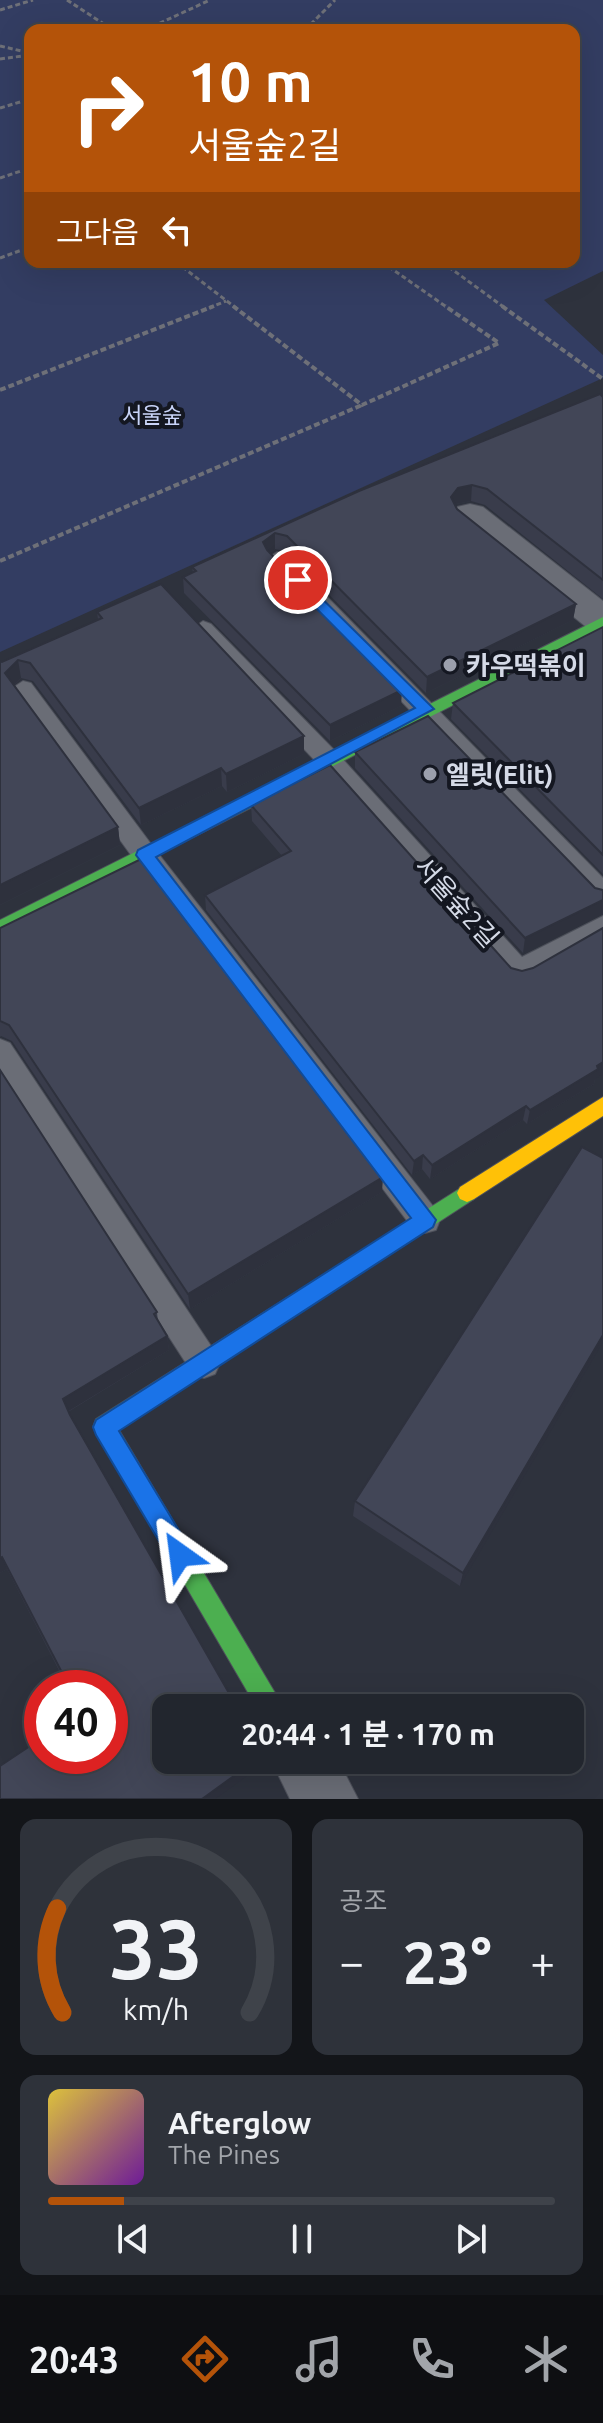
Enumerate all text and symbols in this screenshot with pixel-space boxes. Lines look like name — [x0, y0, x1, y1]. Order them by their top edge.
text: 10 m — [188, 50, 313, 113]
icon: right — [56, 56, 160, 160]
text: 서울숲2길 — [188, 124, 341, 165]
icon: left — [155, 208, 199, 252]
text: 그다음 — [56, 215, 139, 249]
park label: 서울숲 — [122, 402, 182, 427]
pin — [264, 546, 332, 614]
icon: arrive — [276, 558, 320, 602]
place label: 카우떡볶이 — [466, 651, 586, 680]
marker: 카우떡볶이 — [441, 656, 459, 674]
place label: 엘릿(Elit) — [446, 760, 554, 789]
marker: 엘릿(Elit) — [421, 765, 439, 783]
street label: 서울숲2길 — [409, 851, 505, 953]
position arrow — [138, 1513, 222, 1597]
speed limit sign: 40 — [24, 1670, 128, 1774]
text: 20:44 · 1 분 · 170 m — [241, 1717, 495, 1751]
text: 공조 — [340, 1886, 387, 1915]
text: 33 — [109, 1901, 203, 1995]
text: 23° — [403, 1928, 492, 1995]
text: − — [340, 1937, 364, 1986]
text: + — [530, 1937, 555, 1986]
text: km/h — [123, 1993, 189, 2025]
text: Afterglow — [168, 2106, 311, 2140]
text: The Pines — [168, 2140, 280, 2169]
icon: previous — [111, 2217, 155, 2261]
icon: pause — [280, 2217, 324, 2261]
icon: next — [449, 2217, 493, 2261]
icon: directions — [177, 2331, 233, 2387]
icon: music — [291, 2331, 347, 2387]
icon: phone — [404, 2331, 460, 2387]
icon: climate — [518, 2331, 574, 2387]
text: 20:43 — [29, 2339, 119, 2380]

